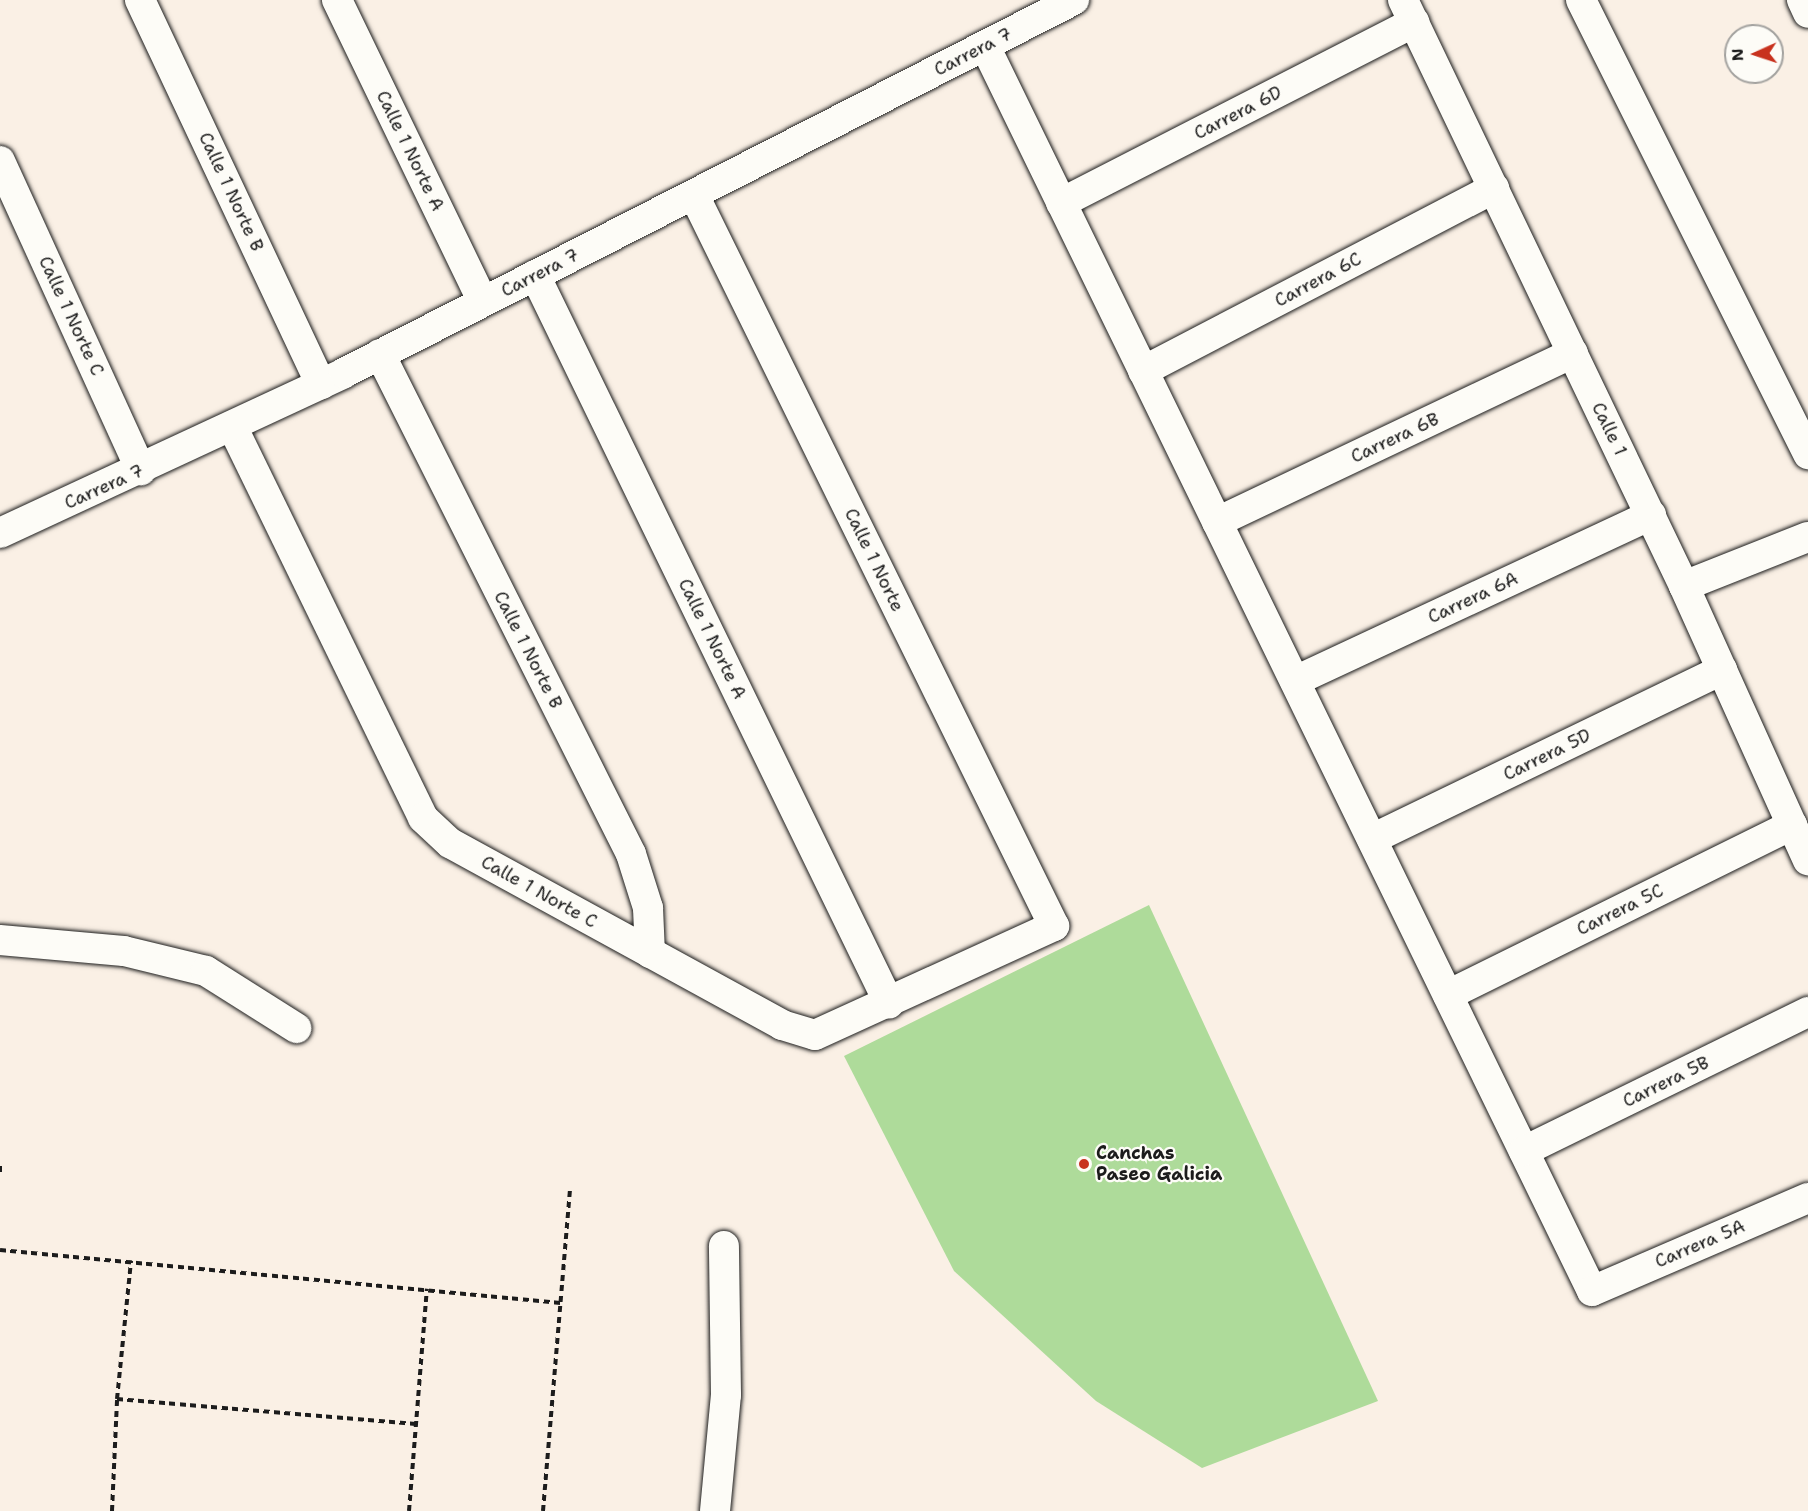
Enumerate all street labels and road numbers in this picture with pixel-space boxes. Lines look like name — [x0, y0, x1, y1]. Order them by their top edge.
street label: Carrera 7 — [931, 23, 1015, 81]
street label: Carrera 6D — [1190, 82, 1286, 144]
street label: Calle 1 Norte A — [371, 87, 449, 215]
street label: Calle 1 Norte B — [194, 129, 268, 255]
street label: Carrera 7 — [498, 244, 582, 302]
street label: Carrera 6C — [1271, 248, 1365, 312]
street label: Calle 1 Norte C — [34, 253, 108, 379]
street label: Calle 1 — [1587, 399, 1631, 459]
street label: Carrera 6B — [1347, 408, 1443, 468]
street label: Carrera 7 — [61, 460, 147, 514]
street label: Calle 1 Norte — [840, 505, 908, 615]
street label: Carrera 6A — [1424, 568, 1522, 628]
street label: Calle 1 Norte A — [673, 575, 751, 703]
street label: Calle 1 Norte B — [489, 588, 567, 712]
street label: Carrera 5D — [1500, 725, 1594, 785]
street label: Calle 1 Norte C — [477, 851, 601, 933]
street label: Carrera 5C — [1573, 880, 1667, 940]
street label: Carrera 5B — [1619, 1052, 1713, 1112]
street label: Carrera 5A — [1652, 1215, 1748, 1273]

